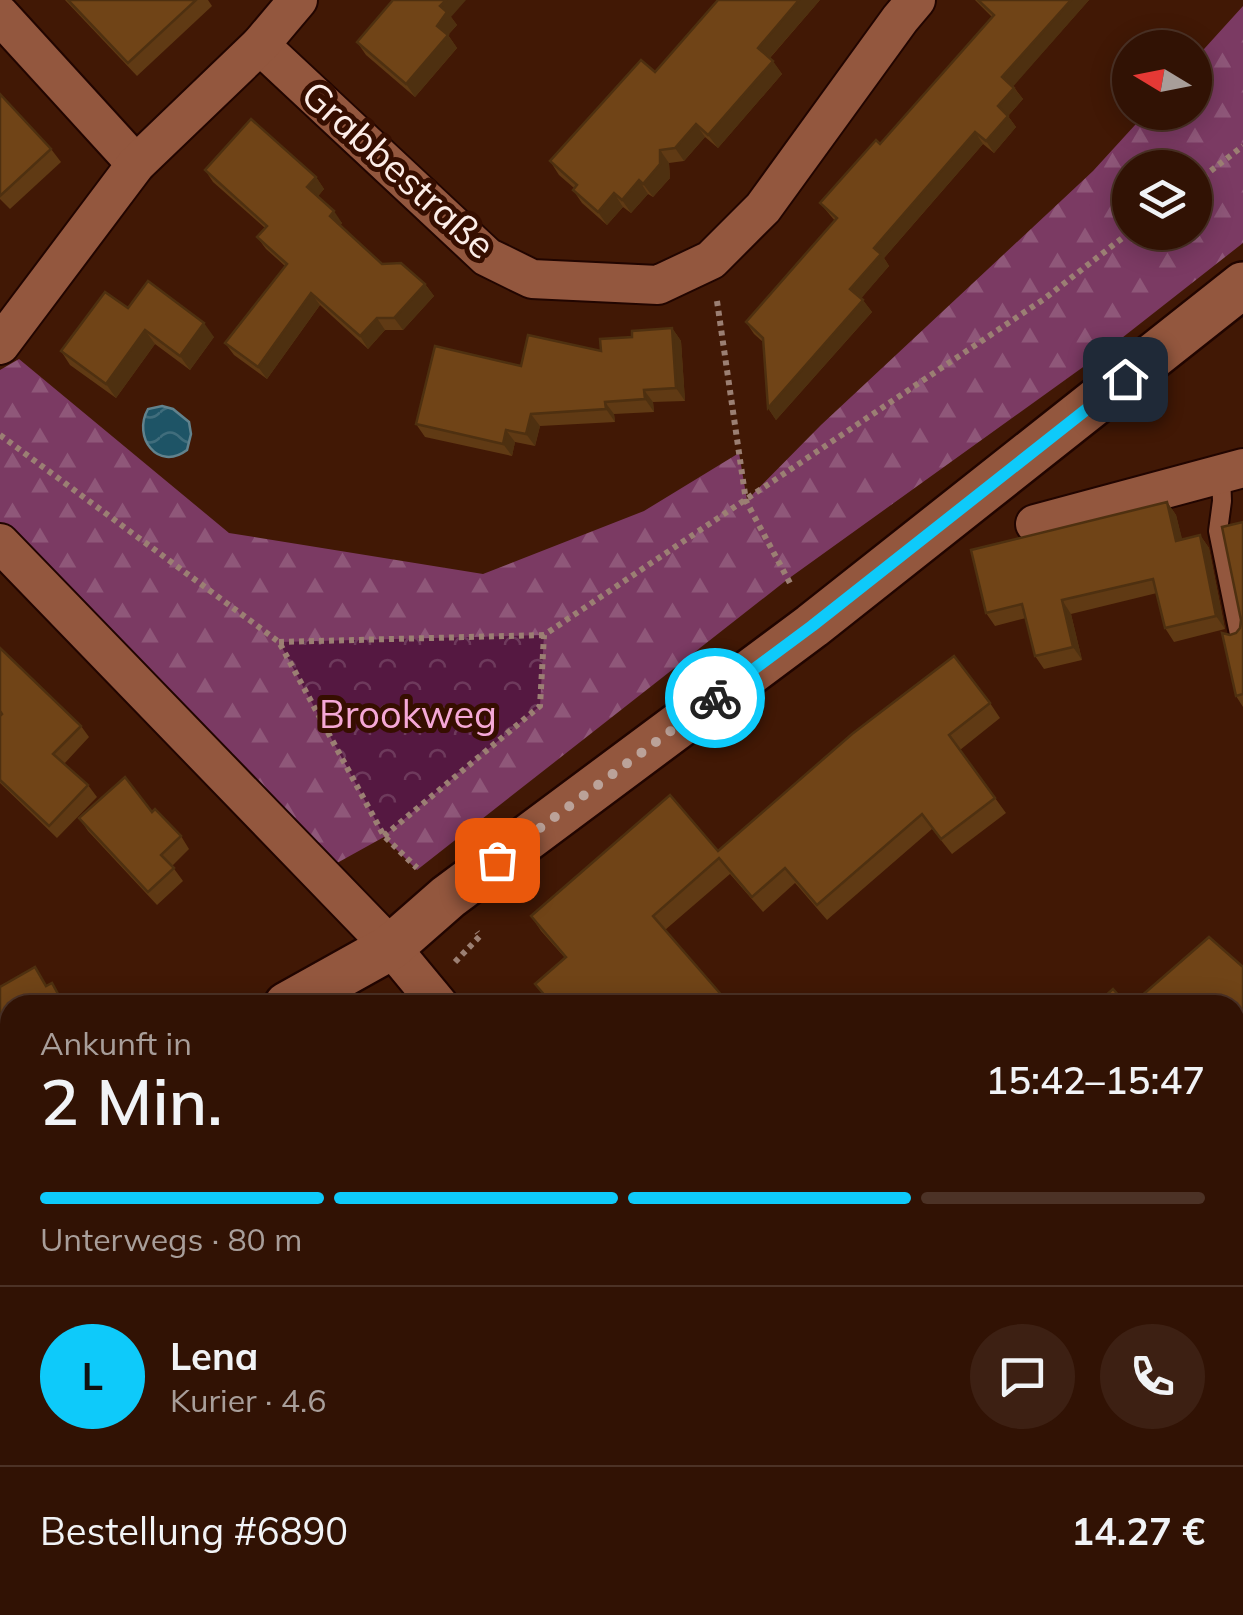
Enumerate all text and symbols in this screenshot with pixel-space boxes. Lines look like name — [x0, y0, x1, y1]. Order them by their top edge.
north arrow — [1112, 30, 1212, 130]
map controls — [1112, 30, 1212, 250]
street label: Grabbestraße — [292, 70, 505, 269]
button: layers — [1112, 150, 1212, 250]
pin — [1083, 337, 1168, 422]
icon: home — [1098, 352, 1153, 407]
courier — [665, 648, 765, 748]
icon: bike — [688, 671, 743, 726]
park label: Brookweg — [319, 690, 497, 738]
pin — [455, 818, 540, 903]
icon: bag — [470, 833, 525, 888]
text: Ankunft in — [40, 1023, 192, 1063]
text: 15:42–15:47 — [985, 1056, 1205, 1104]
text: 2 Min. — [40, 1060, 223, 1141]
text: Unterwegs · 80 m — [40, 1219, 302, 1259]
button: chat — [970, 1324, 1075, 1429]
button: phone — [1100, 1324, 1205, 1429]
text: Lena — [170, 1332, 258, 1380]
text: L — [82, 1352, 103, 1400]
text: Kurier · 4.6 — [170, 1380, 326, 1420]
text: Bestellung #6890 — [40, 1507, 348, 1555]
text: 14.27 € — [1071, 1507, 1205, 1555]

